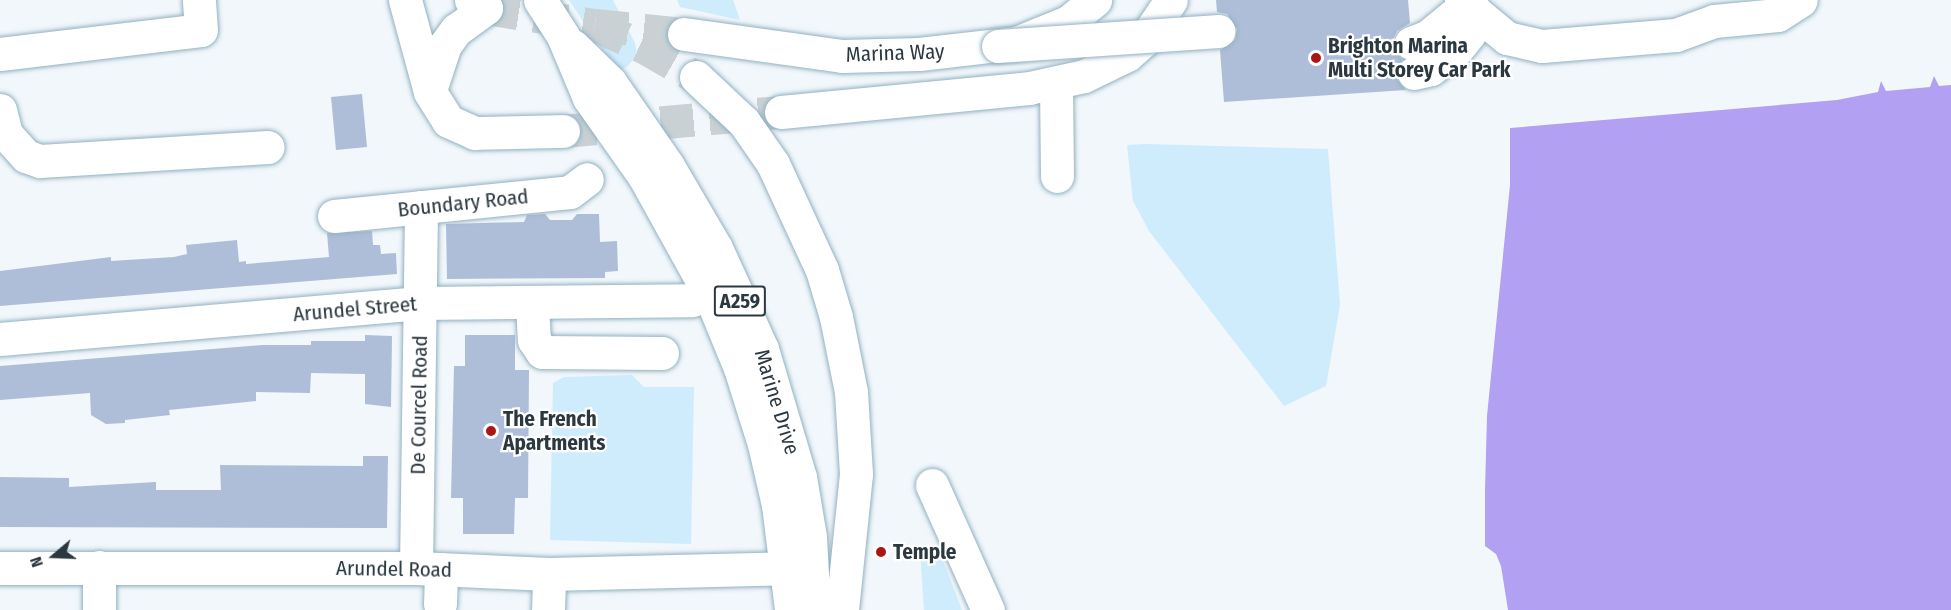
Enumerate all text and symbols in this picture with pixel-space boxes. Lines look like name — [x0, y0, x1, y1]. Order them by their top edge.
place label: Brighton Marina Multi Storey Car Park — [1328, 33, 1511, 83]
street label: Marina Way — [845, 39, 945, 67]
marker: Brighton Marina Multi Storey Car Park — [1309, 51, 1323, 65]
street label: Boundary Road — [396, 184, 530, 222]
road number: A259 — [713, 284, 767, 318]
street label: Arundel Street — [292, 291, 418, 327]
street label: De Courcel Road — [405, 335, 433, 475]
street label: Marine Drive — [749, 346, 805, 458]
place label: The French Apartments — [503, 406, 605, 456]
marker: The French Apartments — [484, 424, 498, 438]
north arrow — [24, 526, 84, 586]
place label: Temple — [893, 539, 956, 565]
marker: Temple — [874, 545, 888, 559]
text: N — [26, 554, 47, 570]
street label: Arundel Road — [336, 555, 452, 583]

